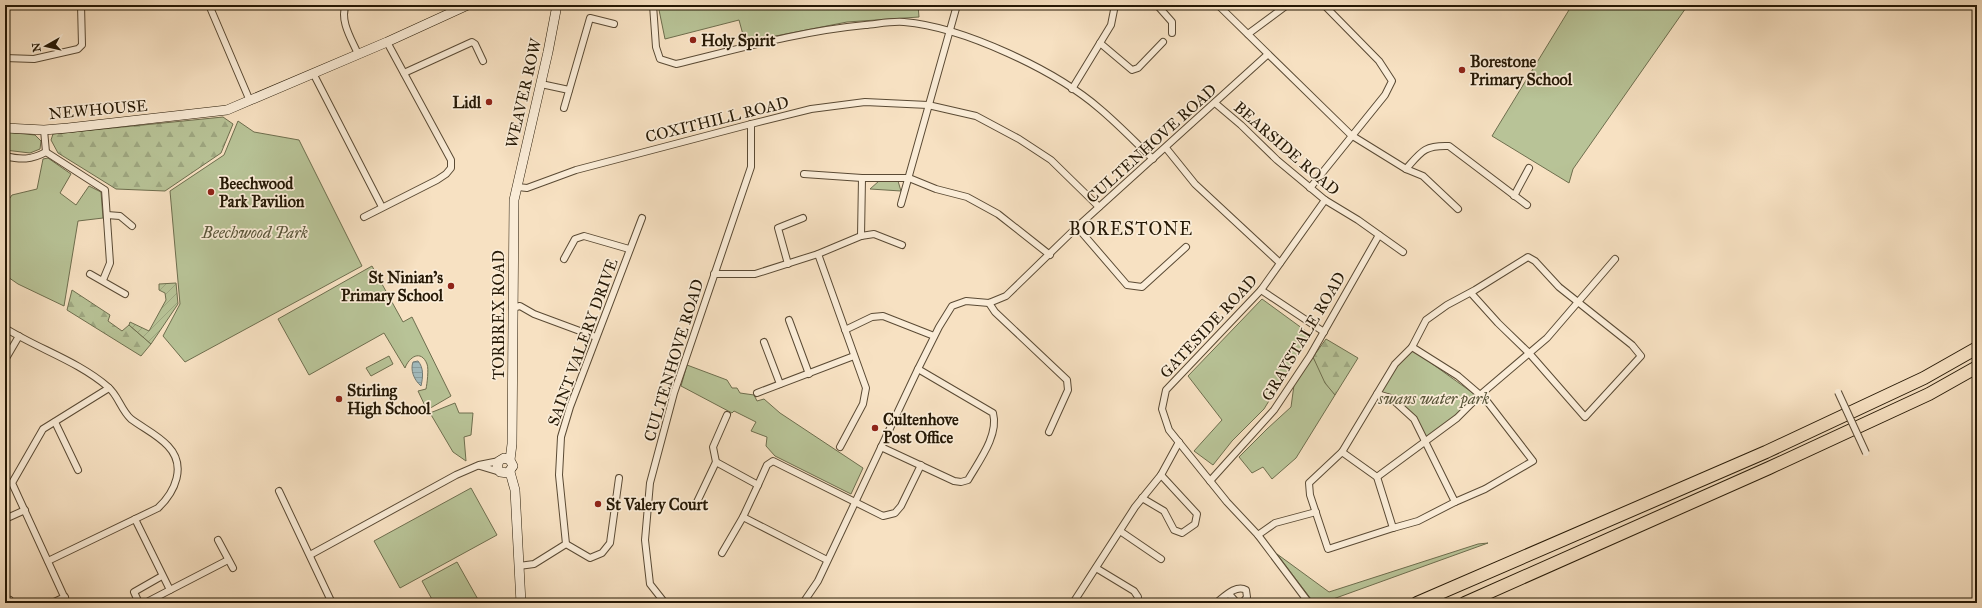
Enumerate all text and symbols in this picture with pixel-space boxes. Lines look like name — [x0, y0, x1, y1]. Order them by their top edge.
north arrow — [26, 26, 66, 66]
place label: Holy Spirit — [701, 31, 776, 51]
marker: Holy Spirit — [688, 35, 698, 45]
street label: WEAVER ROW — [502, 36, 545, 150]
text: N — [29, 41, 44, 53]
place label: Borestone Primary School — [1470, 52, 1573, 90]
marker: Borestone Primary School — [1457, 65, 1467, 75]
street label: CULTENHOVE ROAD — [1082, 80, 1220, 207]
street label: COXITHILL ROAD — [643, 92, 791, 146]
place label: Lidl — [452, 93, 482, 112]
street label: NEWHOUSE — [48, 96, 148, 123]
marker: Lidl — [484, 97, 494, 107]
street label: BEARSIDE ROAD — [1230, 97, 1343, 199]
place label: Beechwood Park Pavilion — [219, 174, 305, 211]
marker: Beechwood Park Pavilion — [206, 187, 216, 197]
district label: BORESTONE — [1069, 218, 1193, 240]
park label: Beechwood Park — [201, 223, 308, 242]
street label: TORBREX ROAD — [489, 250, 508, 380]
street label: SAINT VALERY DRIVE — [543, 256, 622, 428]
place label: St Ninian's Primary School — [341, 268, 444, 306]
street label: GRAYSTALE ROAD — [1257, 268, 1349, 404]
street label: GATESIDE ROAD — [1156, 271, 1261, 382]
street label: CULTENHOVE ROAD — [640, 277, 707, 444]
marker: St Ninian's Primary School — [446, 281, 456, 291]
place label: Stirling High School — [347, 381, 431, 419]
park label: swans water park — [1378, 389, 1489, 409]
marker: Stirling High School — [334, 394, 344, 404]
place label: Cultenhove Post Office — [883, 410, 959, 447]
marker: Cultenhove Post Office — [870, 423, 880, 433]
place label: St Valery Court — [606, 495, 708, 515]
marker: St Valery Court — [593, 499, 603, 509]

